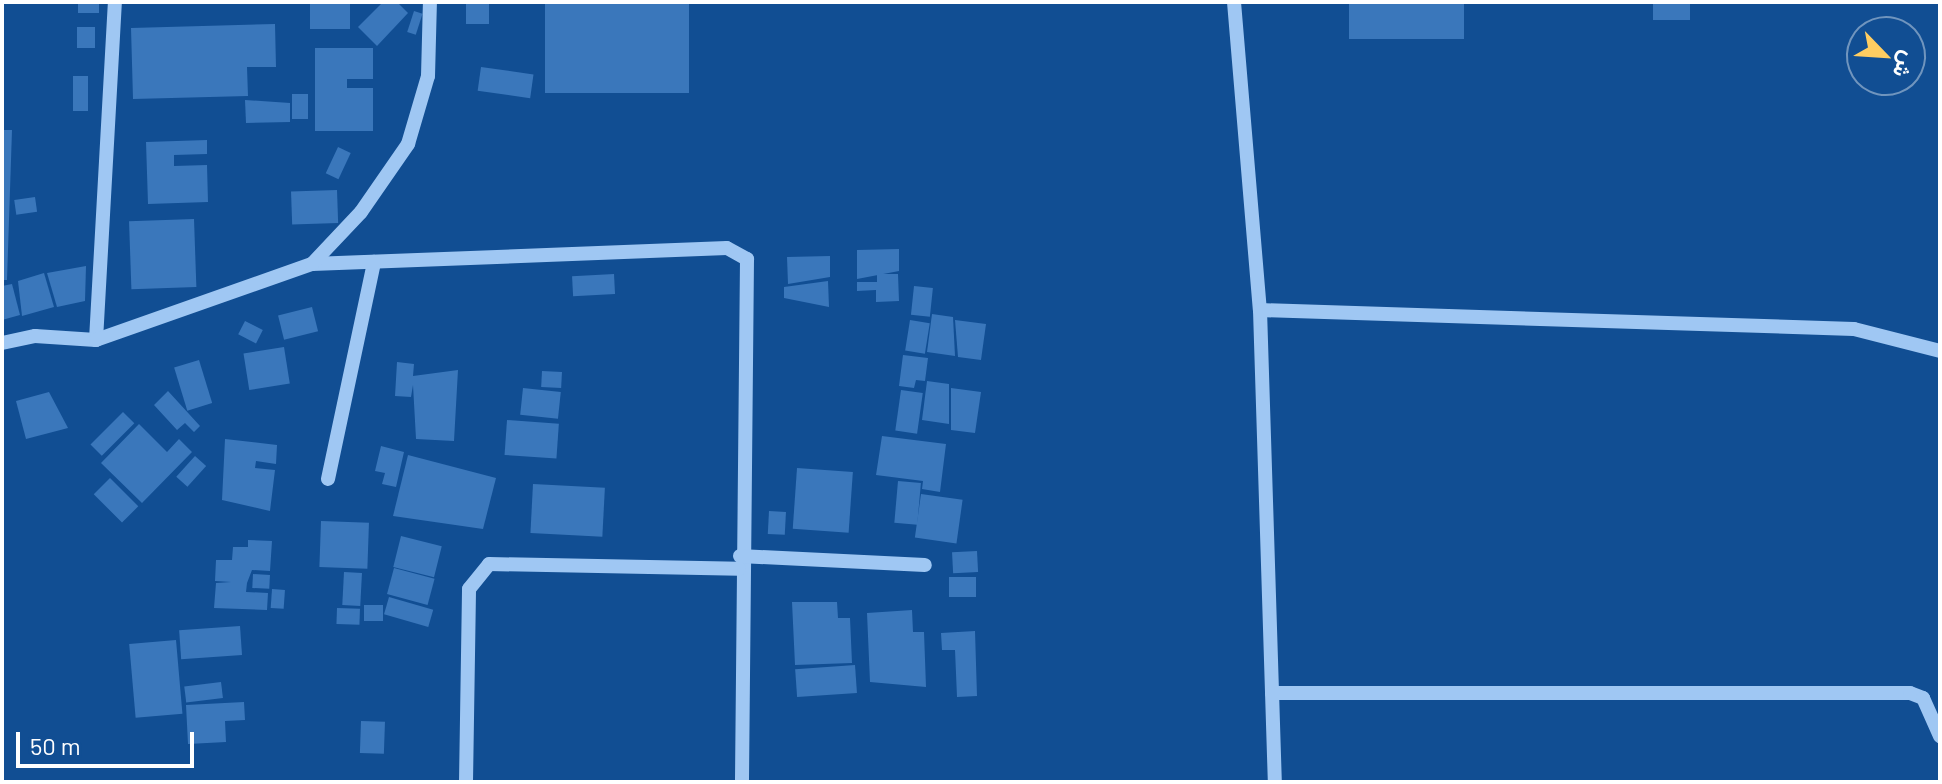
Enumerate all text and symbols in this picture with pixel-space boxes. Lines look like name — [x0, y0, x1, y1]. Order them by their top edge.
north arrow — [1846, 16, 1926, 96]
text: ش — [1889, 48, 1923, 83]
scale bar — [20, 716, 198, 766]
text: 50 m — [30, 731, 81, 760]

